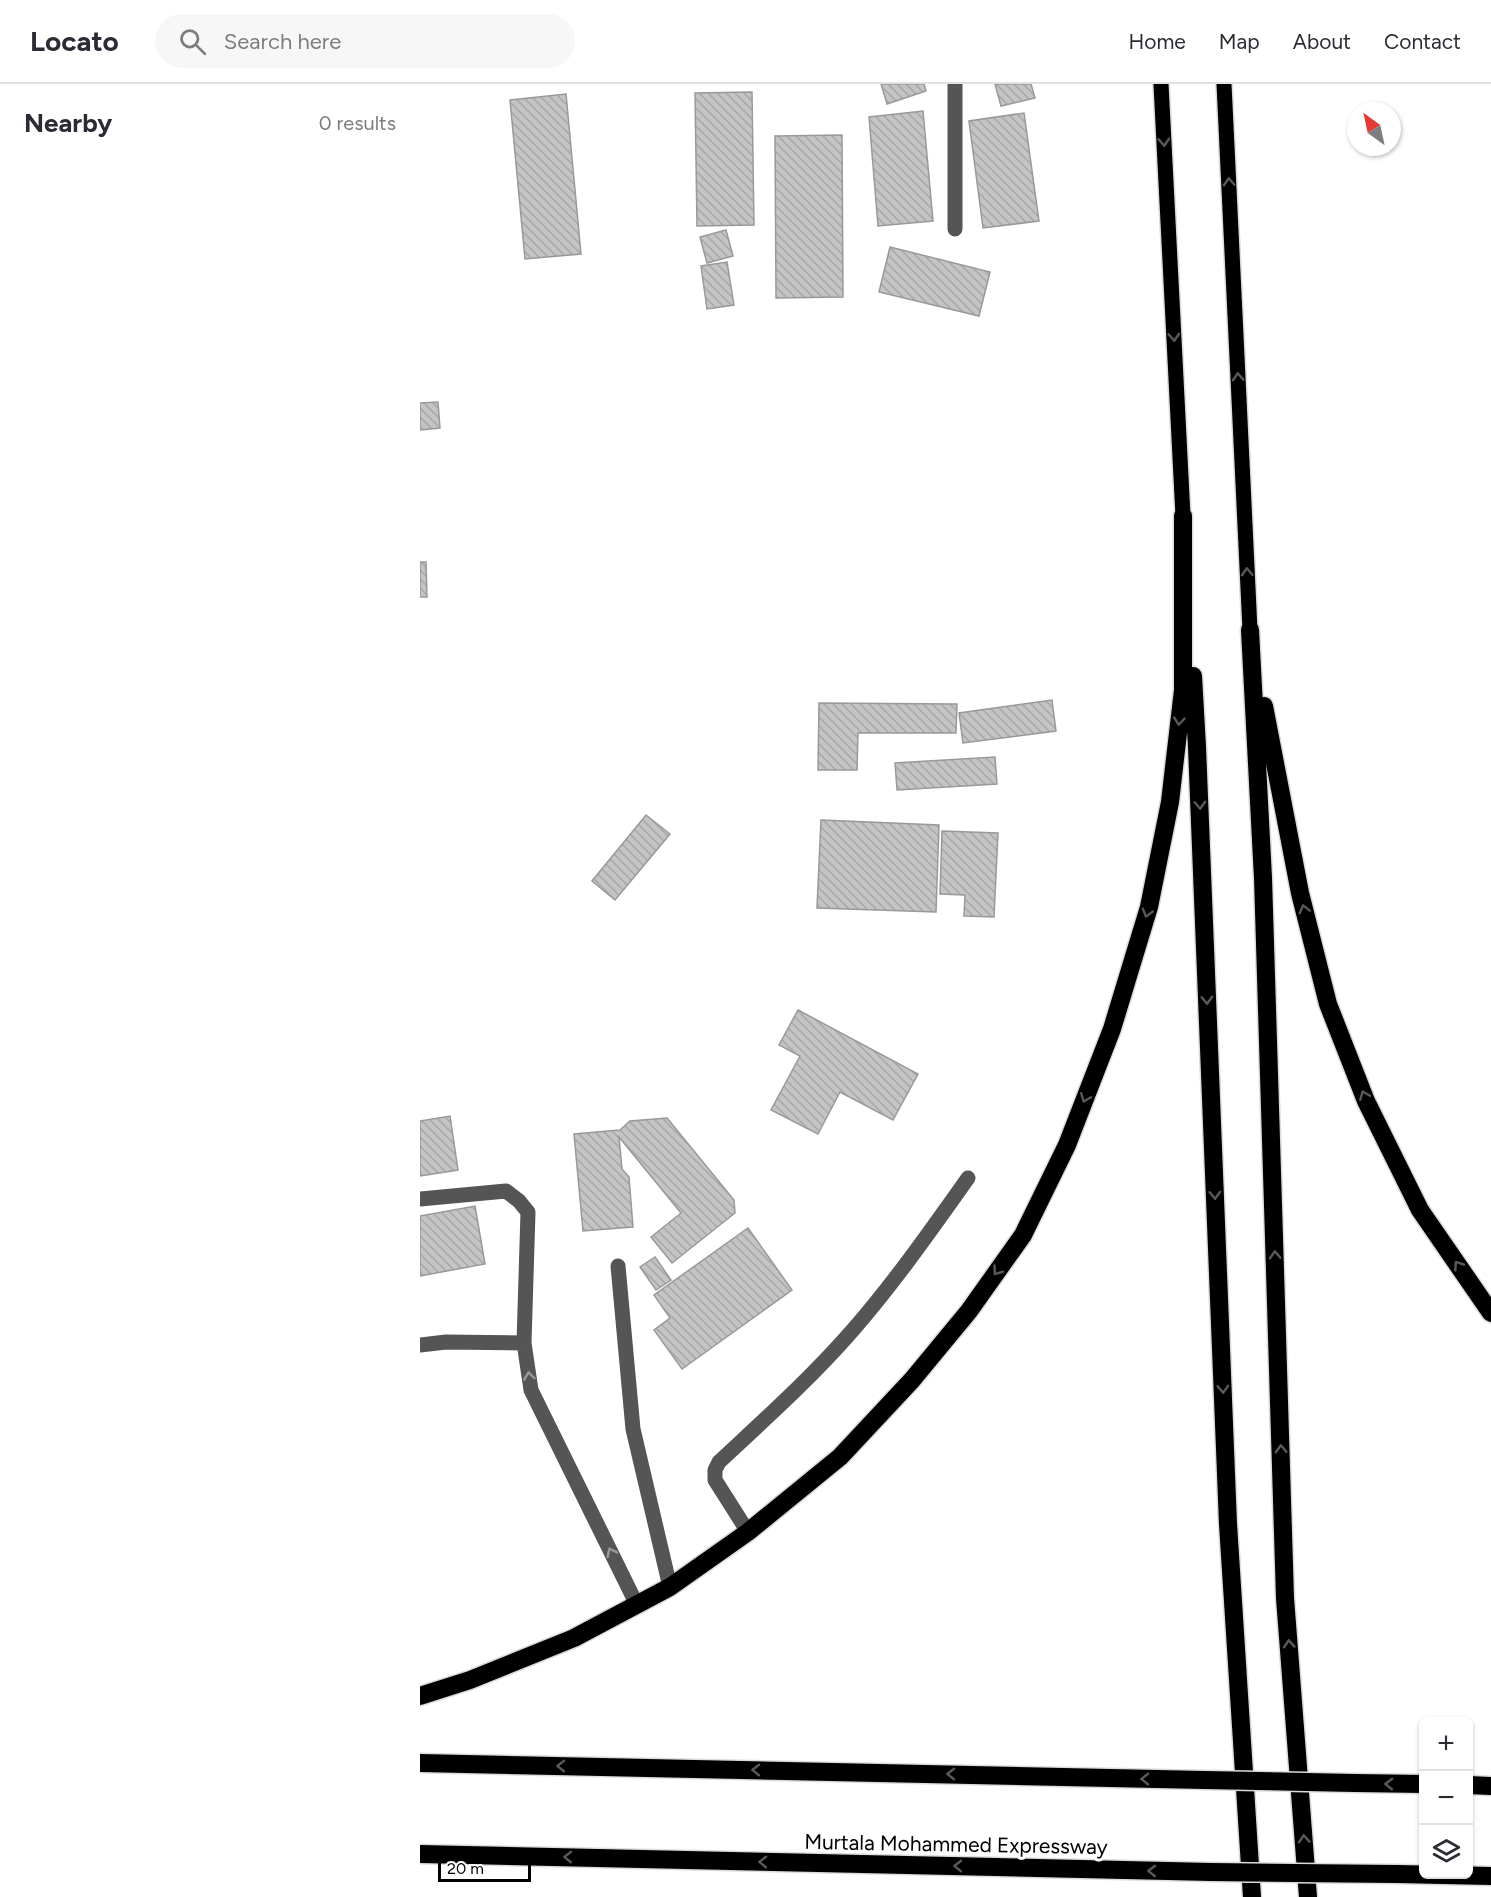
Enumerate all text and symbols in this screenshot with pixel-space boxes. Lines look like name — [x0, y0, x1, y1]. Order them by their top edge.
search box — [155, 14, 575, 68]
text: Locato — [30, 24, 119, 58]
icon: search — [176, 25, 209, 58]
text: Search here — [224, 28, 341, 55]
text: Home — [1129, 29, 1186, 54]
text: Map — [1219, 29, 1260, 54]
text: About — [1293, 29, 1351, 54]
text: Contact — [1384, 29, 1461, 54]
north arrow — [1347, 102, 1401, 156]
text: Nearby — [24, 107, 112, 139]
text: 0 results — [319, 111, 396, 135]
one-way arrow — [1157, 138, 1170, 147]
one-way arrow — [1222, 178, 1235, 187]
one-way arrow — [1167, 333, 1180, 342]
one-way arrow — [1232, 372, 1245, 381]
one-way arrow — [1241, 567, 1254, 576]
one-way arrow — [1174, 717, 1186, 726]
one-way arrow — [1193, 800, 1206, 809]
one-way arrow — [1299, 905, 1312, 915]
one-way arrow — [1141, 908, 1154, 918]
one-way arrow — [1201, 995, 1214, 1004]
one-way arrow — [1359, 1090, 1371, 1101]
one-way arrow — [1080, 1092, 1092, 1103]
one-way arrow — [1209, 1190, 1222, 1199]
one-way arrow — [1269, 1250, 1281, 1259]
one-way arrow — [1454, 1261, 1465, 1272]
one-way arrow — [993, 1265, 1004, 1276]
one-way arrow — [524, 1372, 536, 1381]
one-way arrow — [1217, 1385, 1229, 1394]
one-way arrow — [1275, 1445, 1287, 1454]
one-way arrow — [607, 1548, 619, 1559]
one-way arrow — [1283, 1640, 1296, 1649]
map controls — [1419, 1717, 1473, 1879]
button: + — [1419, 1717, 1473, 1771]
one-way arrow — [556, 1760, 565, 1772]
one-way arrow — [751, 1764, 760, 1777]
one-way arrow — [946, 1768, 955, 1781]
button: − — [1419, 1771, 1473, 1825]
one-way arrow — [1141, 1772, 1150, 1785]
one-way arrow — [1385, 1778, 1394, 1790]
button: layers — [1419, 1825, 1473, 1879]
street label: Murtala Mohammed Expressway — [804, 1829, 1108, 1859]
one-way arrow — [1297, 1834, 1310, 1843]
one-way arrow — [563, 1851, 572, 1863]
scale bar — [438, 1855, 531, 1882]
one-way arrow — [758, 1855, 767, 1868]
text: 20 m — [447, 1859, 484, 1878]
one-way arrow — [953, 1860, 962, 1872]
one-way arrow — [1148, 1865, 1157, 1877]

